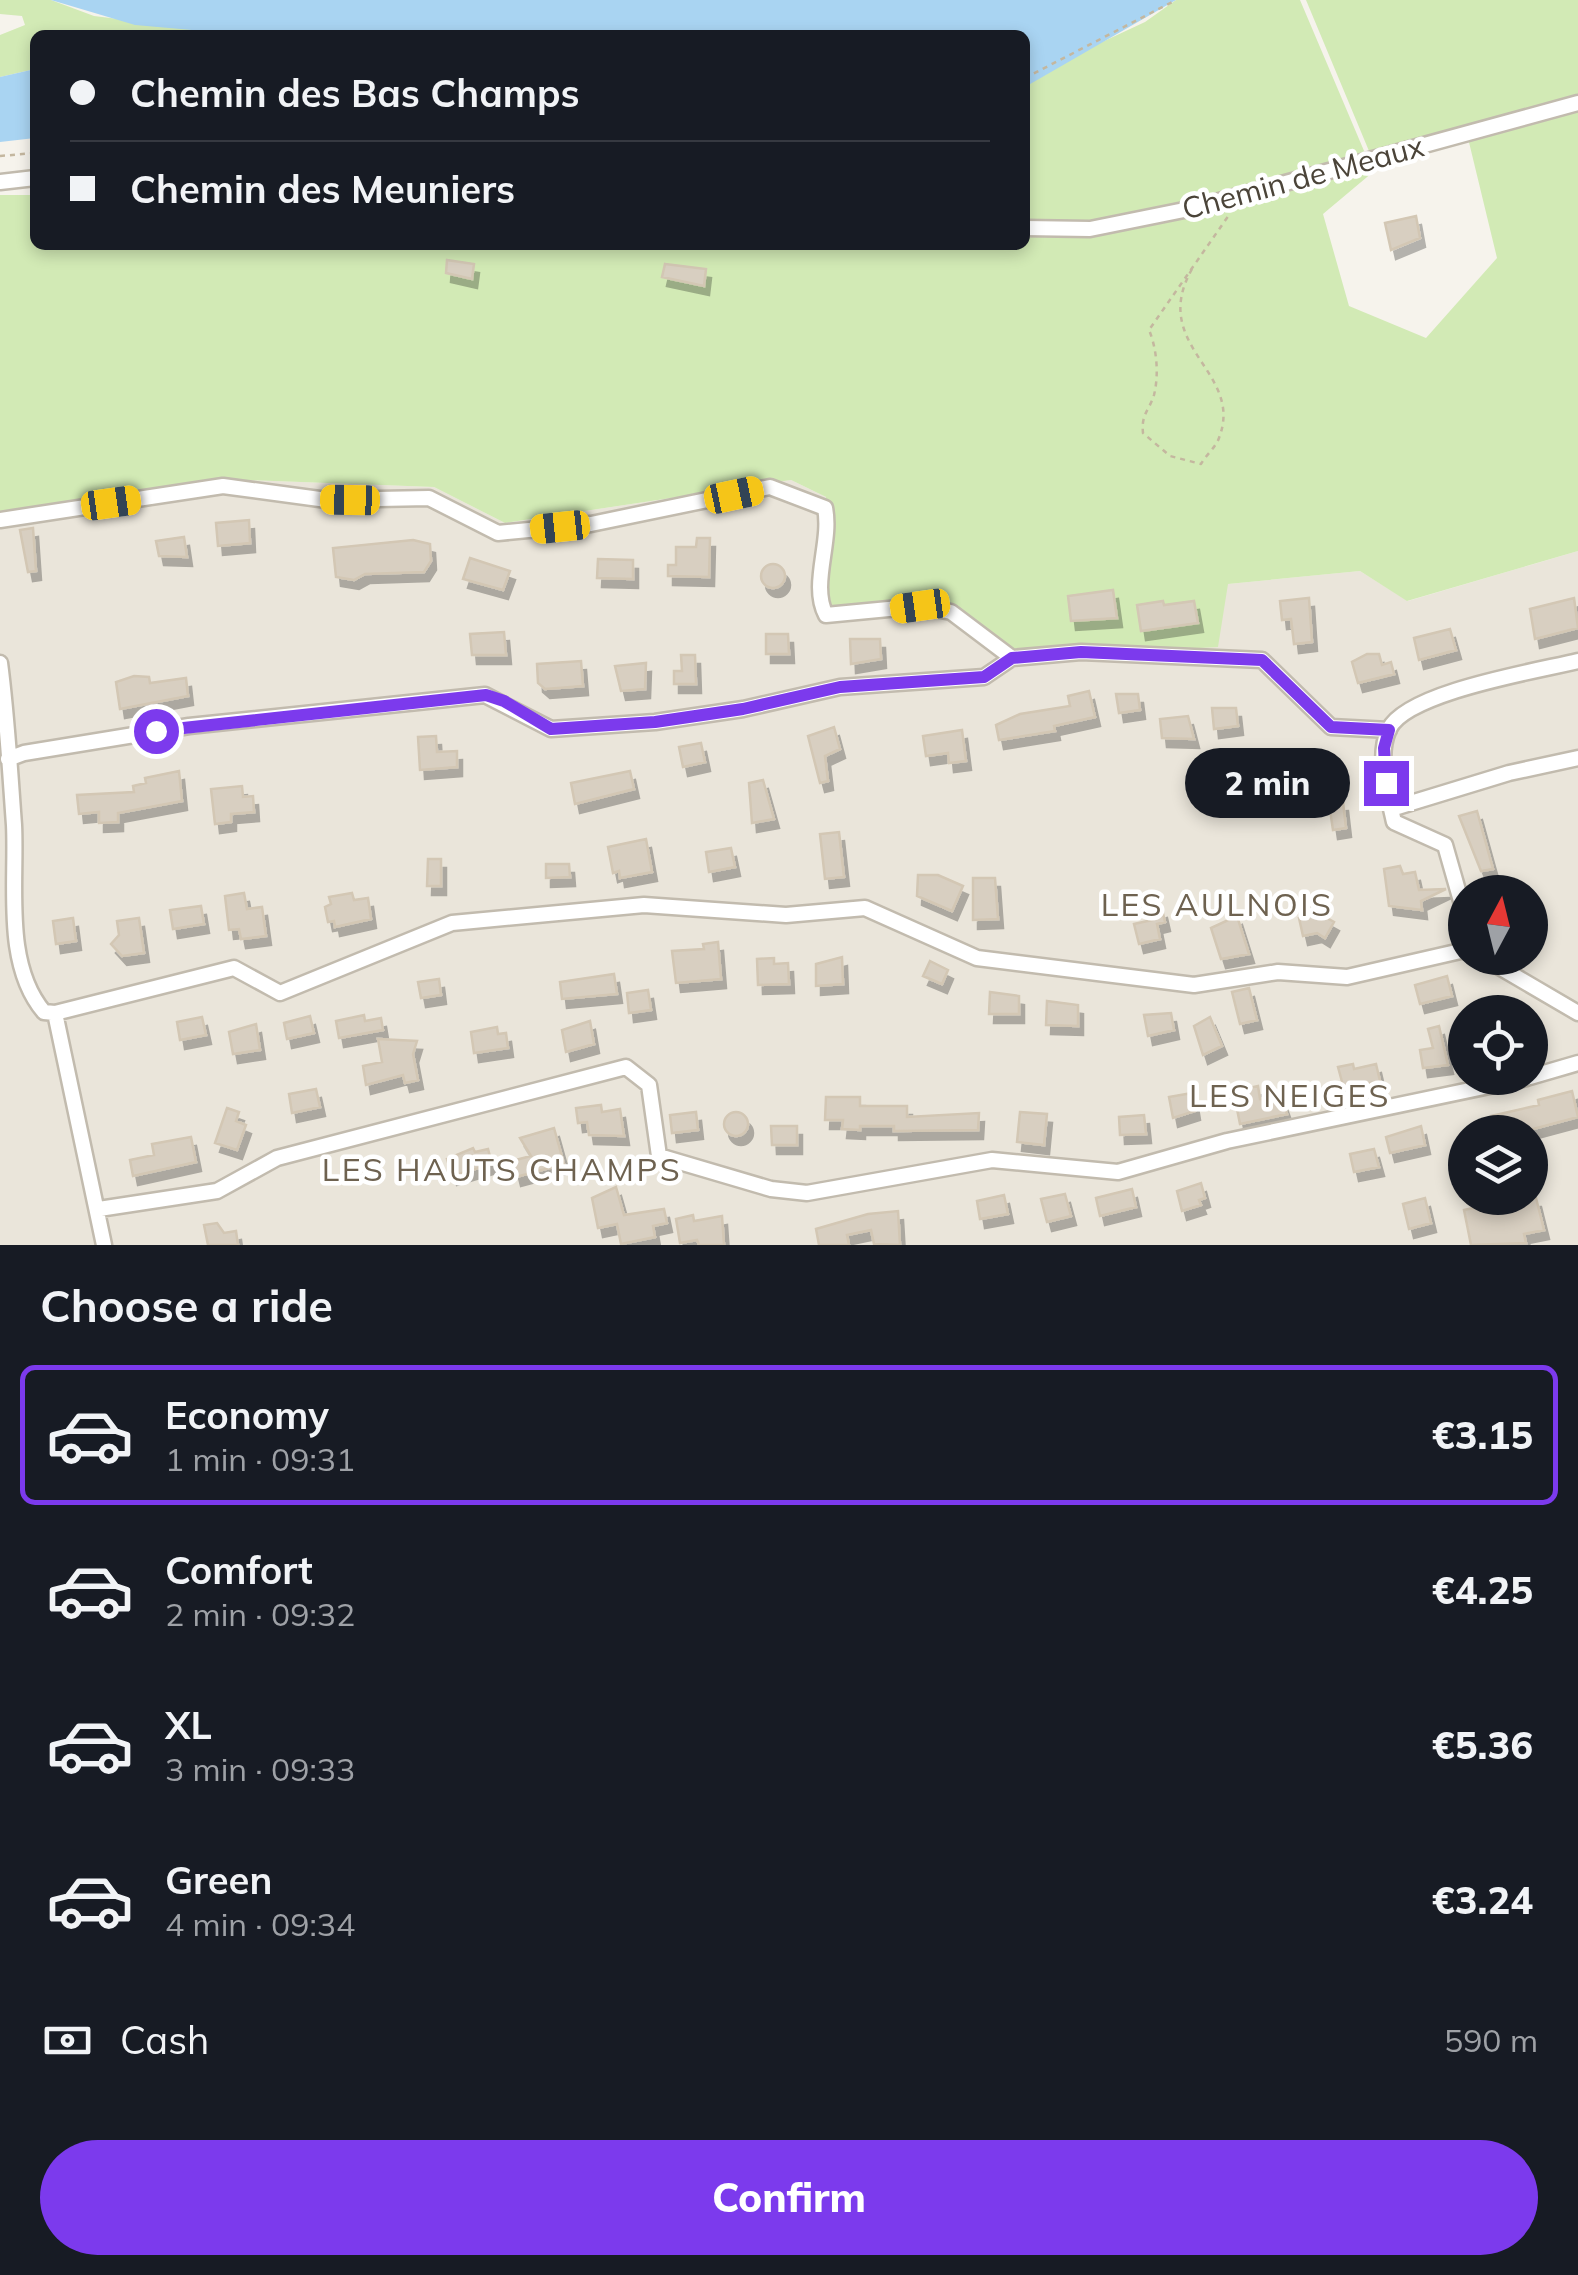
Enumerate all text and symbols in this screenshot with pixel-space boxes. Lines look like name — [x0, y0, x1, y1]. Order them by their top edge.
text: Chemin des Bas Champs — [130, 69, 580, 117]
street label: Chemin de Meaux — [1178, 126, 1428, 228]
text: Chemin des Meuniers — [130, 165, 515, 213]
car — [702, 474, 766, 516]
car — [79, 484, 143, 522]
car — [320, 484, 380, 516]
car — [529, 509, 591, 545]
car — [888, 587, 952, 625]
route start — [134, 709, 179, 754]
callout: 2 min — [1186, 748, 1351, 818]
route end — [1364, 761, 1409, 806]
text: 2 min — [1225, 763, 1310, 803]
north arrow — [1448, 875, 1548, 975]
map controls — [1448, 875, 1548, 1215]
district label: LES AULNOIS — [1101, 884, 1333, 924]
button: locate — [1448, 995, 1548, 1095]
district label: LES NEIGES — [1189, 1075, 1391, 1115]
button: layers — [1448, 1115, 1548, 1215]
district label: LES HAUTS CHAMPS — [322, 1149, 682, 1189]
text: Choose a ride — [40, 1277, 333, 1333]
icon: car — [45, 1390, 135, 1480]
text: Economy — [165, 1391, 329, 1439]
text: €3.15 — [1432, 1411, 1533, 1459]
text: 1 min · 09:31 — [165, 1439, 355, 1479]
icon: car — [45, 1545, 135, 1635]
text: Comfort — [165, 1546, 313, 1594]
text: €4.25 — [1432, 1566, 1533, 1614]
text: 2 min · 09:32 — [165, 1594, 355, 1634]
icon: car — [45, 1700, 135, 1790]
text: XL — [165, 1701, 212, 1749]
text: €5.36 — [1432, 1721, 1533, 1769]
text: 3 min · 09:33 — [165, 1749, 355, 1789]
icon: car — [45, 1855, 135, 1945]
text: Green — [165, 1856, 272, 1904]
text: €3.24 — [1432, 1876, 1533, 1924]
text: 4 min · 09:34 — [165, 1904, 355, 1944]
icon: cash — [40, 2013, 95, 2068]
text: Cash — [120, 2016, 209, 2064]
text: 590 m — [1444, 2020, 1538, 2060]
button: Confirm — [40, 2140, 1538, 2255]

